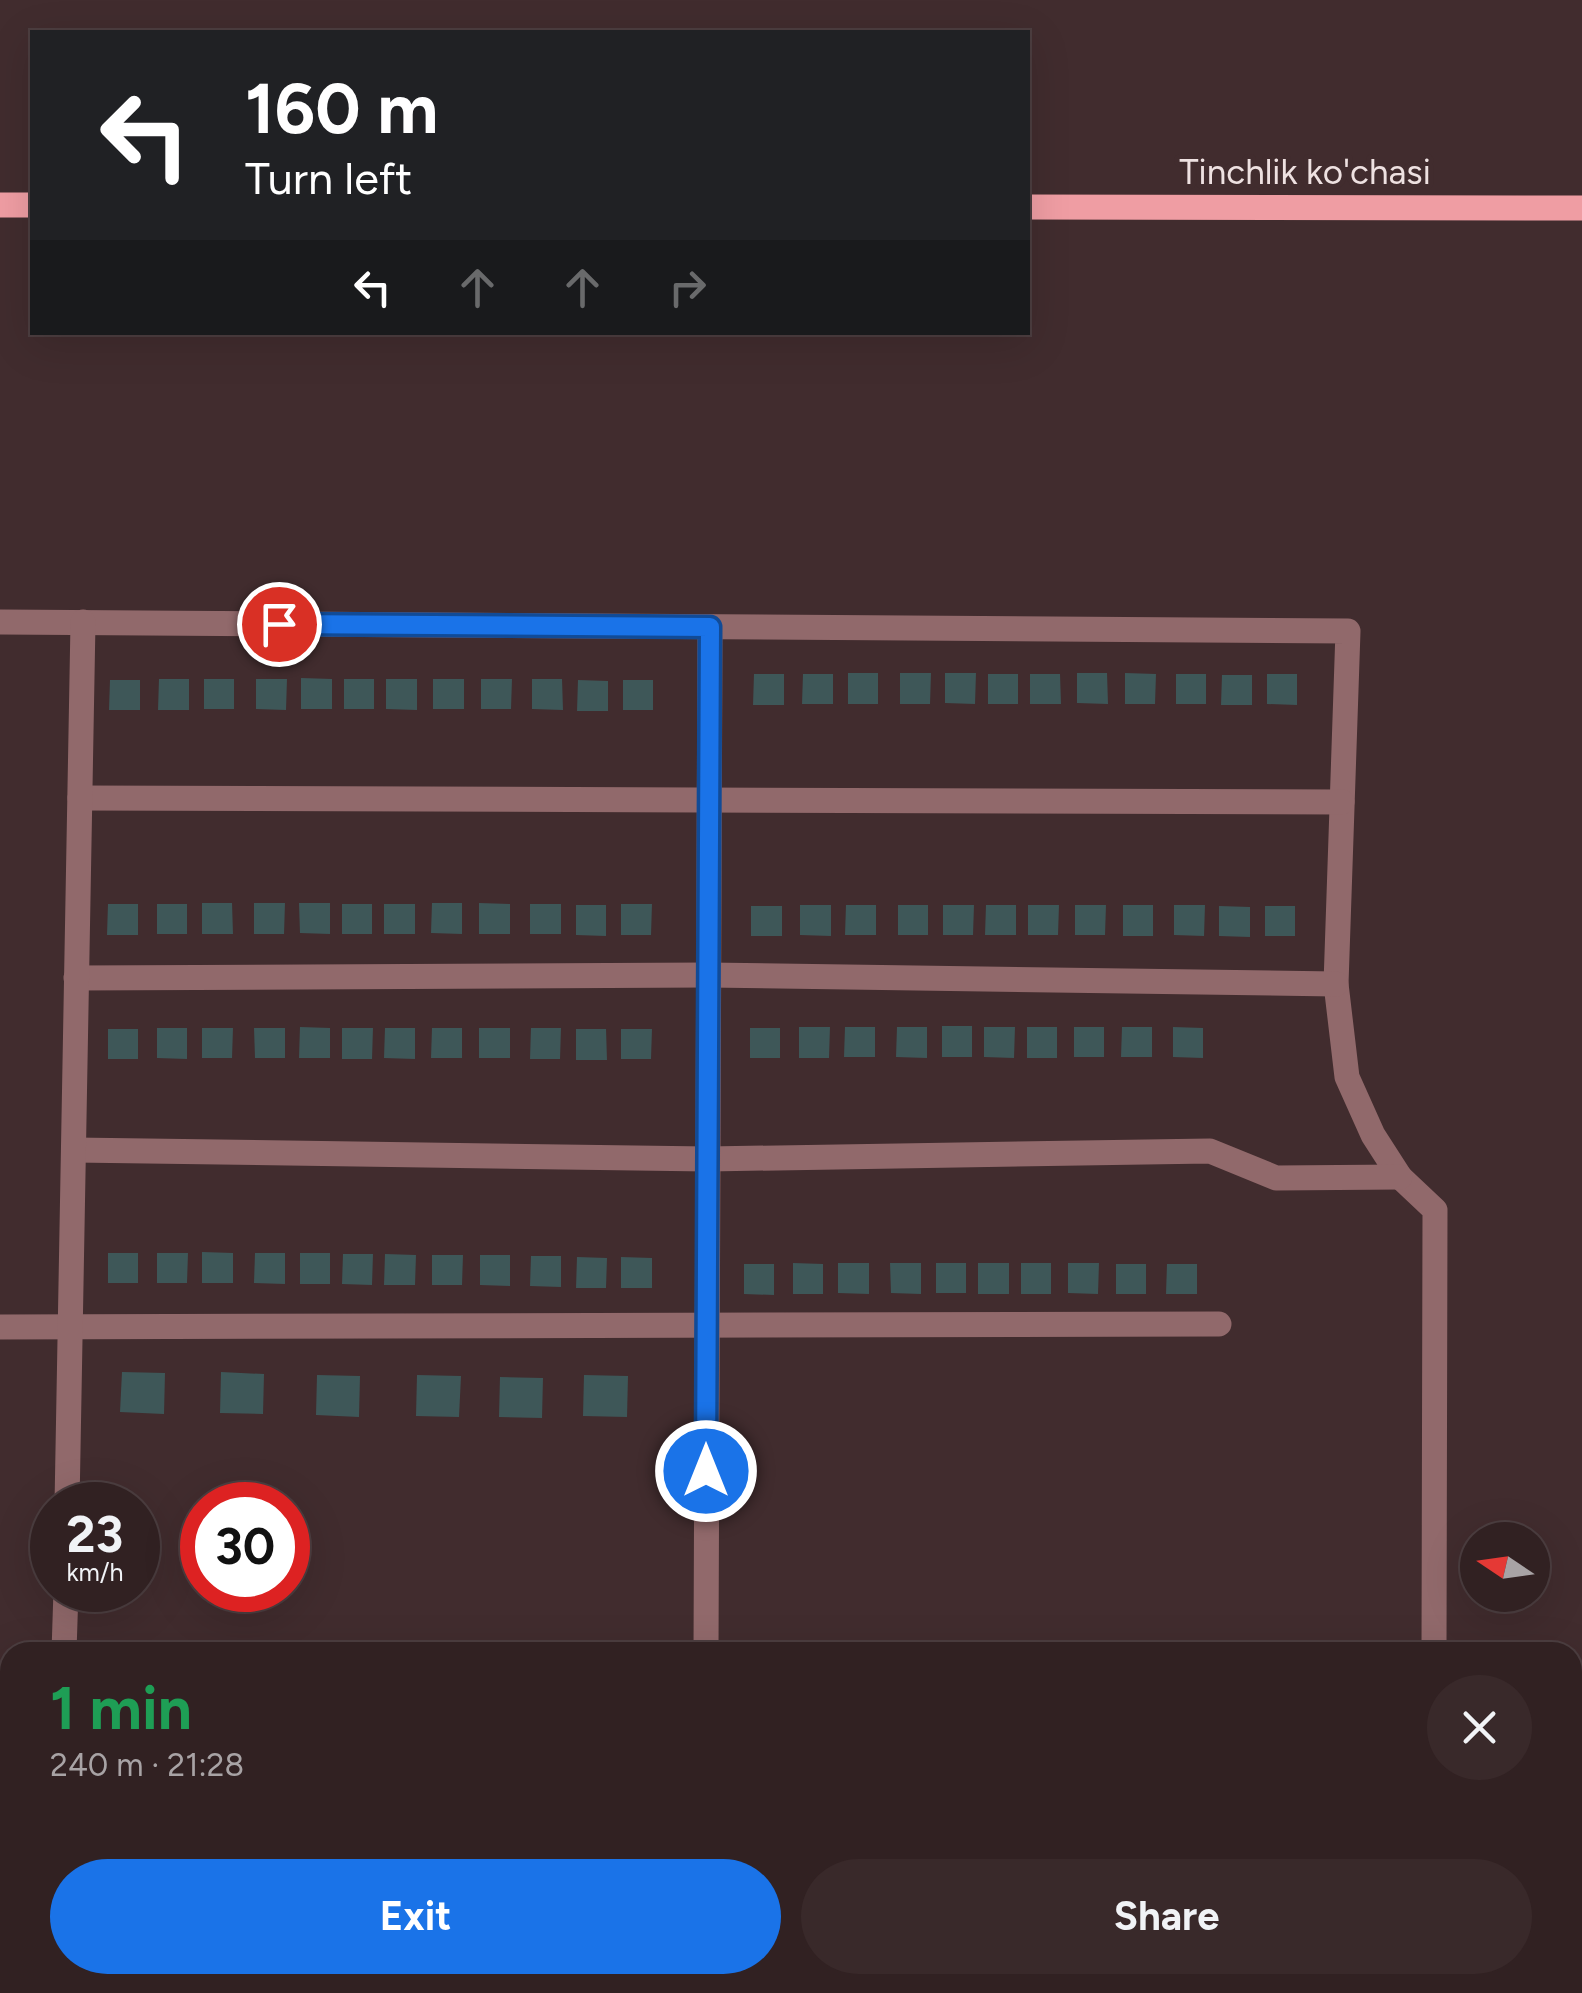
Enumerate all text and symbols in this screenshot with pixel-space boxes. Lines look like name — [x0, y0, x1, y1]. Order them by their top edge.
text: 160 m — [245, 66, 438, 151]
icon: left — [80, 70, 210, 200]
text: Turn left — [245, 151, 412, 205]
street label: Tinchlik ko'chasi — [1179, 151, 1431, 193]
icon: left — [345, 260, 400, 315]
icon: ahead — [450, 260, 505, 315]
icon: ahead — [555, 260, 610, 315]
icon: right — [660, 260, 715, 315]
pin — [237, 582, 322, 667]
icon: arrive — [252, 597, 307, 652]
position arrow — [654, 1419, 758, 1523]
speed limit sign: 30 — [180, 1482, 310, 1612]
text: 23 — [67, 1504, 123, 1565]
north arrow — [1460, 1522, 1550, 1612]
map controls — [1460, 1522, 1550, 1612]
text: km/h — [66, 1557, 124, 1587]
text: 1 min — [50, 1672, 192, 1744]
button: close — [1427, 1675, 1532, 1780]
text: 240 m · 21:28 — [50, 1746, 244, 1784]
button: Exit — [50, 1859, 781, 1974]
button: Share — [801, 1859, 1532, 1974]

